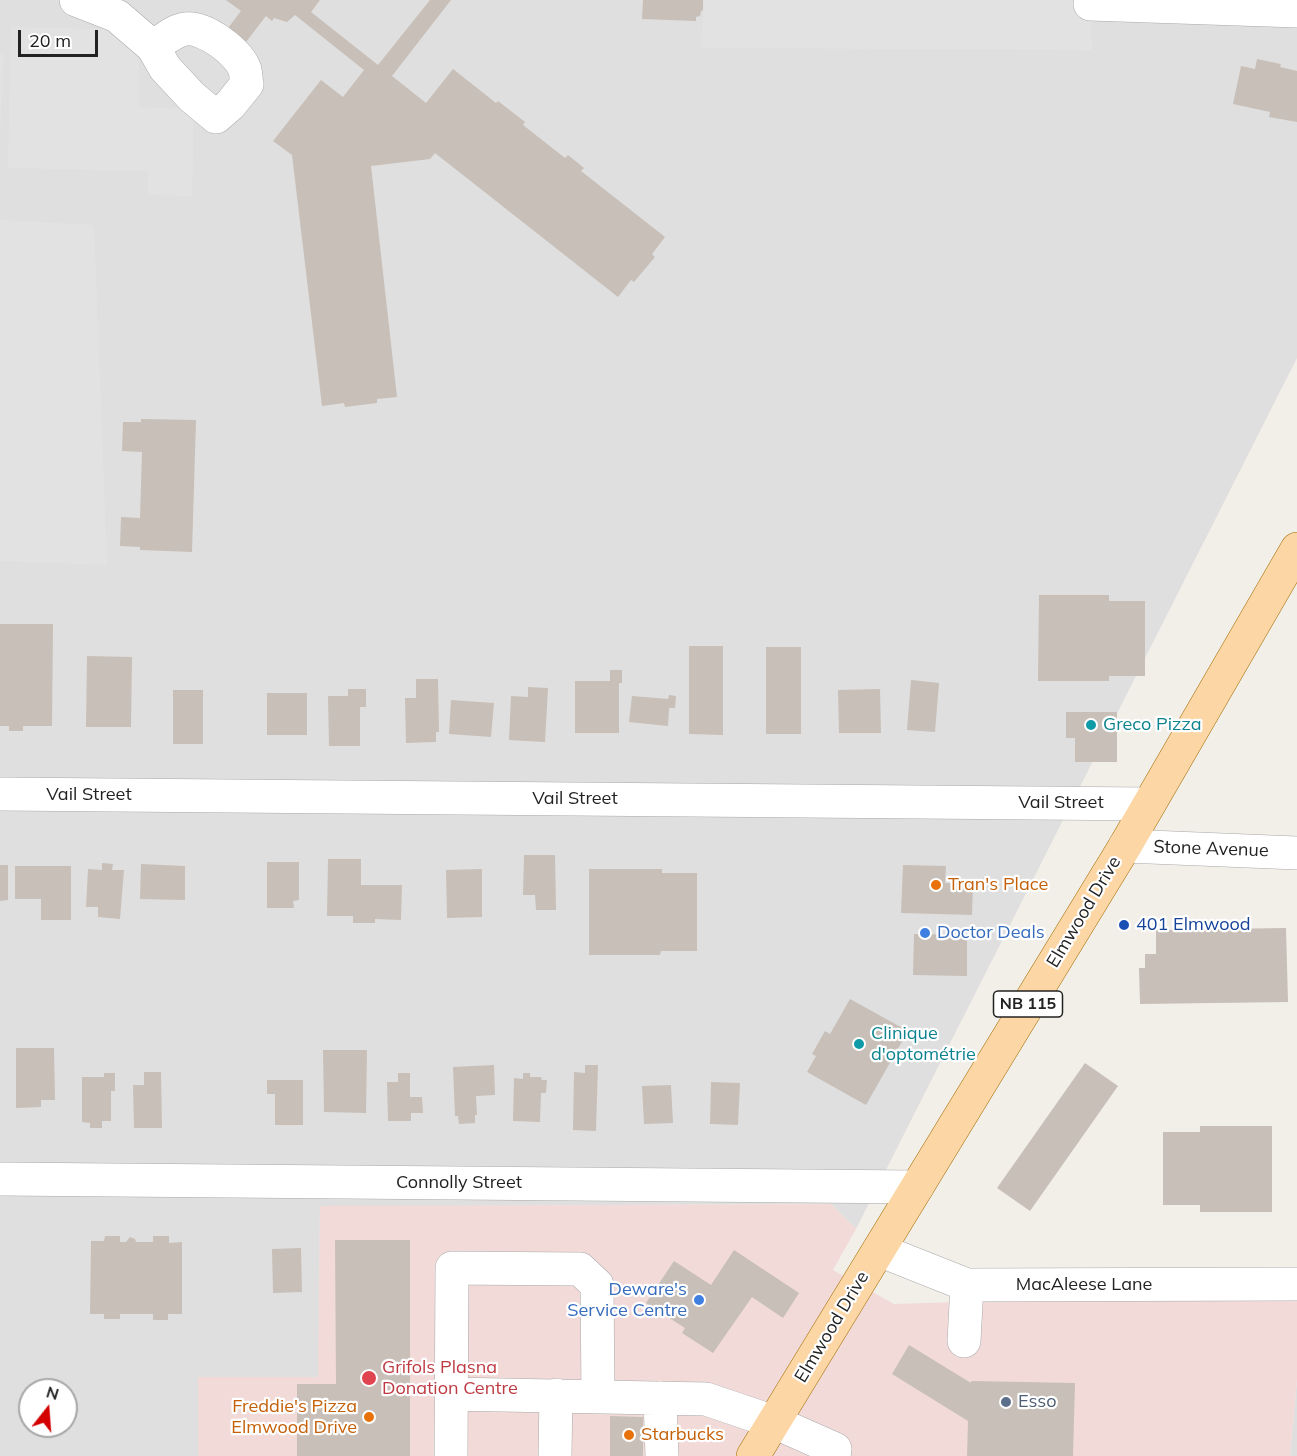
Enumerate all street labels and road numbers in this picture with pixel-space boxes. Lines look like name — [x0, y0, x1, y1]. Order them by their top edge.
street label: Vail Street — [46, 784, 132, 806]
street label: Vail Street — [532, 788, 618, 810]
street label: Vail Street — [1018, 792, 1104, 814]
street label: Stone Avenue — [1153, 836, 1269, 862]
street label: Elmwood Drive — [1042, 853, 1126, 971]
road number: NB 115 — [994, 991, 1062, 1017]
street label: Connolly Street — [396, 1172, 522, 1194]
street label: Elmwood Drive — [790, 1268, 874, 1386]
street label: MacAleese Lane — [1016, 1274, 1152, 1296]

